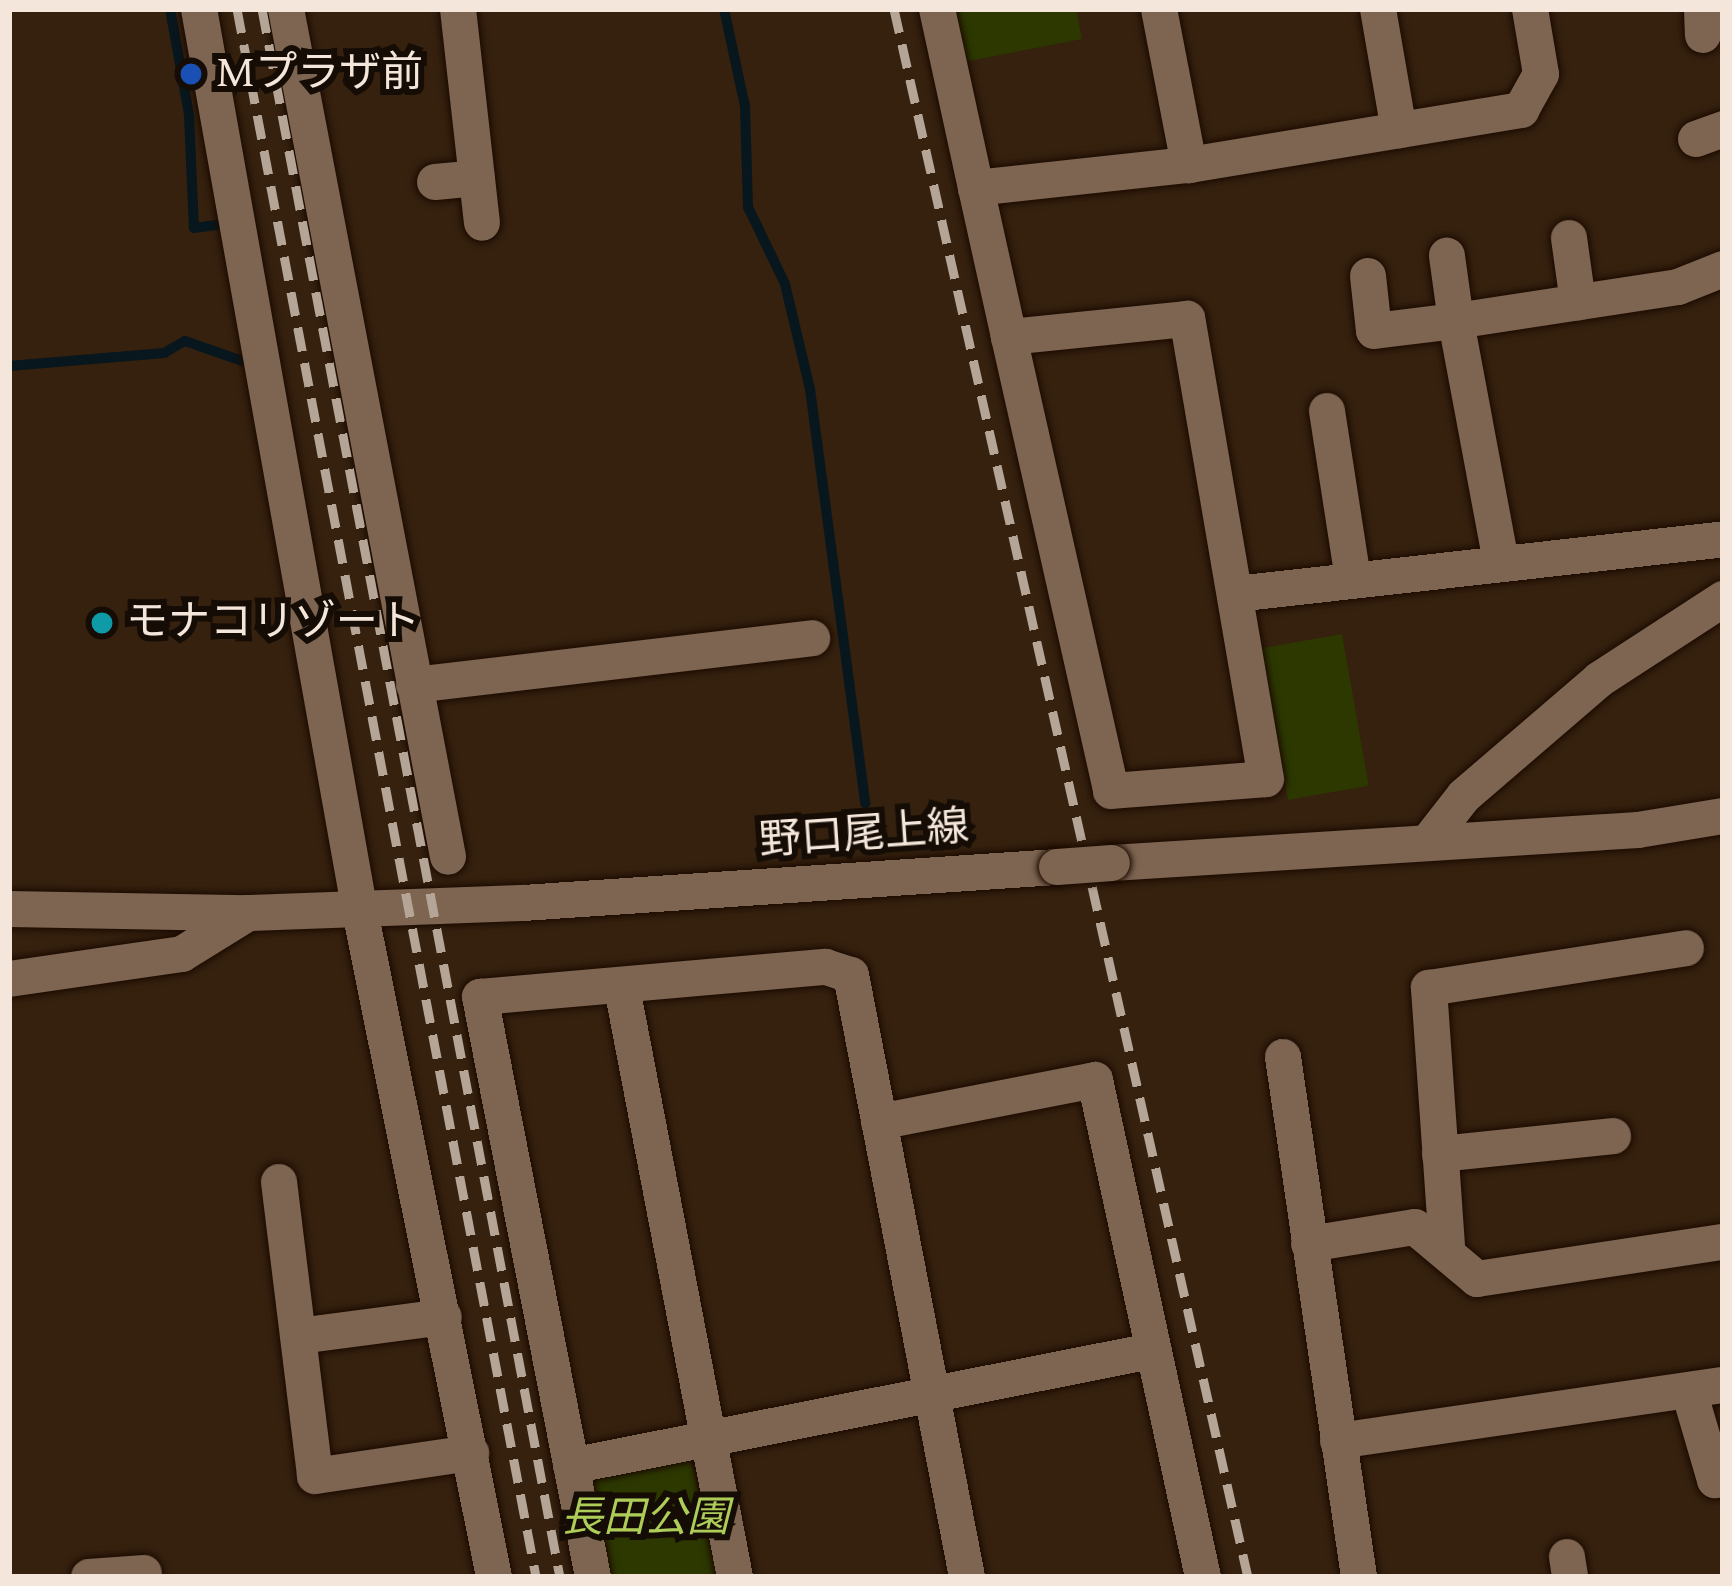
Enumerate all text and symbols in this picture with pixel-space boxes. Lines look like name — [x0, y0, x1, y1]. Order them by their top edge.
place label: Mプラザ前 — [215, 49, 423, 99]
marker: Mプラザ前 — [178, 61, 204, 87]
place label: モナコリゾート — [126, 598, 420, 648]
marker: モナコリゾート — [89, 610, 115, 636]
street label: 野口尾上線 — [757, 803, 971, 867]
park label: 長田公園 — [561, 1494, 729, 1544]

